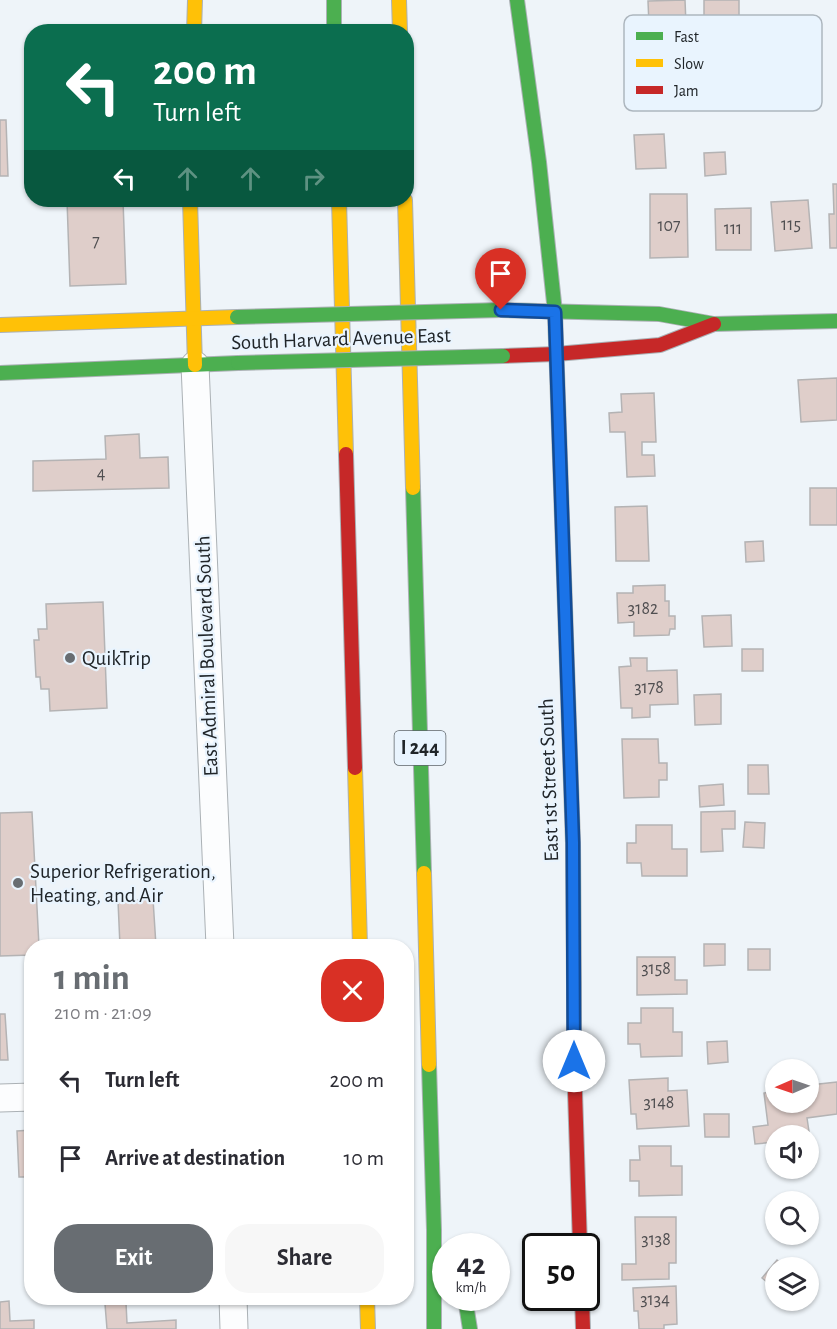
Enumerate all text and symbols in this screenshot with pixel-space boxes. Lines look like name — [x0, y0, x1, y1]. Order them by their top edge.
legend — [624, 15, 822, 111]
text: Fast — [674, 29, 699, 45]
icon: left — [54, 48, 132, 126]
text: 200 m — [153, 50, 257, 92]
text: Slow — [674, 56, 704, 72]
text: Jam — [674, 83, 699, 99]
text: Turn left — [153, 99, 241, 126]
icon: left — [108, 162, 141, 195]
icon: ahead — [171, 162, 204, 195]
icon: ahead — [234, 162, 267, 195]
icon: right — [297, 162, 330, 195]
house number: 115 — [781, 216, 801, 234]
house number: 107 — [657, 217, 681, 235]
house number: 111 — [724, 220, 742, 238]
house number: 7 — [92, 233, 100, 251]
pin — [475, 248, 526, 310]
icon: arrive — [484, 257, 517, 290]
street label: South Harvard Avenue East — [231, 325, 451, 353]
house number: 4 — [97, 465, 106, 483]
street label: East Admiral Boulevard South — [192, 535, 222, 777]
house number: 3182 — [628, 600, 658, 618]
place label: QuikTrip — [82, 648, 151, 669]
marker: QuikTrip — [63, 651, 77, 665]
house number: 3178 — [634, 679, 664, 697]
street label: East 1st Street South — [536, 698, 562, 862]
road number: I 244 — [394, 731, 446, 765]
place label: Superior Refrigeration, Heating, and Air — [30, 861, 216, 906]
marker: Superior Refrigeration, Heating, and Air — [11, 876, 25, 890]
button: close — [321, 959, 384, 1022]
text: 1 min — [54, 960, 130, 996]
house number: 3158 — [641, 960, 671, 978]
text: 210 m · 21:09 — [54, 1003, 152, 1023]
position arrow — [542, 1029, 606, 1093]
north arrow — [765, 1059, 819, 1113]
map controls — [765, 1059, 819, 1311]
icon: left — [54, 1064, 87, 1097]
text: Turn left — [105, 1069, 179, 1091]
text: 200 m — [330, 1069, 384, 1091]
house number: 3148 — [644, 1094, 674, 1112]
button: sound — [765, 1125, 819, 1179]
icon: arrive — [54, 1142, 87, 1175]
text: Arrive at destination — [105, 1147, 285, 1169]
text: 10 m — [344, 1147, 384, 1169]
button: search — [765, 1191, 819, 1245]
button: Exit — [54, 1224, 213, 1293]
button: Share — [225, 1224, 384, 1293]
house number: 3138 — [641, 1231, 671, 1249]
speed limit sign: 50 — [522, 1233, 600, 1311]
text: 42 — [456, 1250, 486, 1280]
button: layers — [765, 1257, 819, 1311]
text: km/h — [456, 1280, 486, 1295]
house number: 3134 — [640, 1291, 670, 1309]

